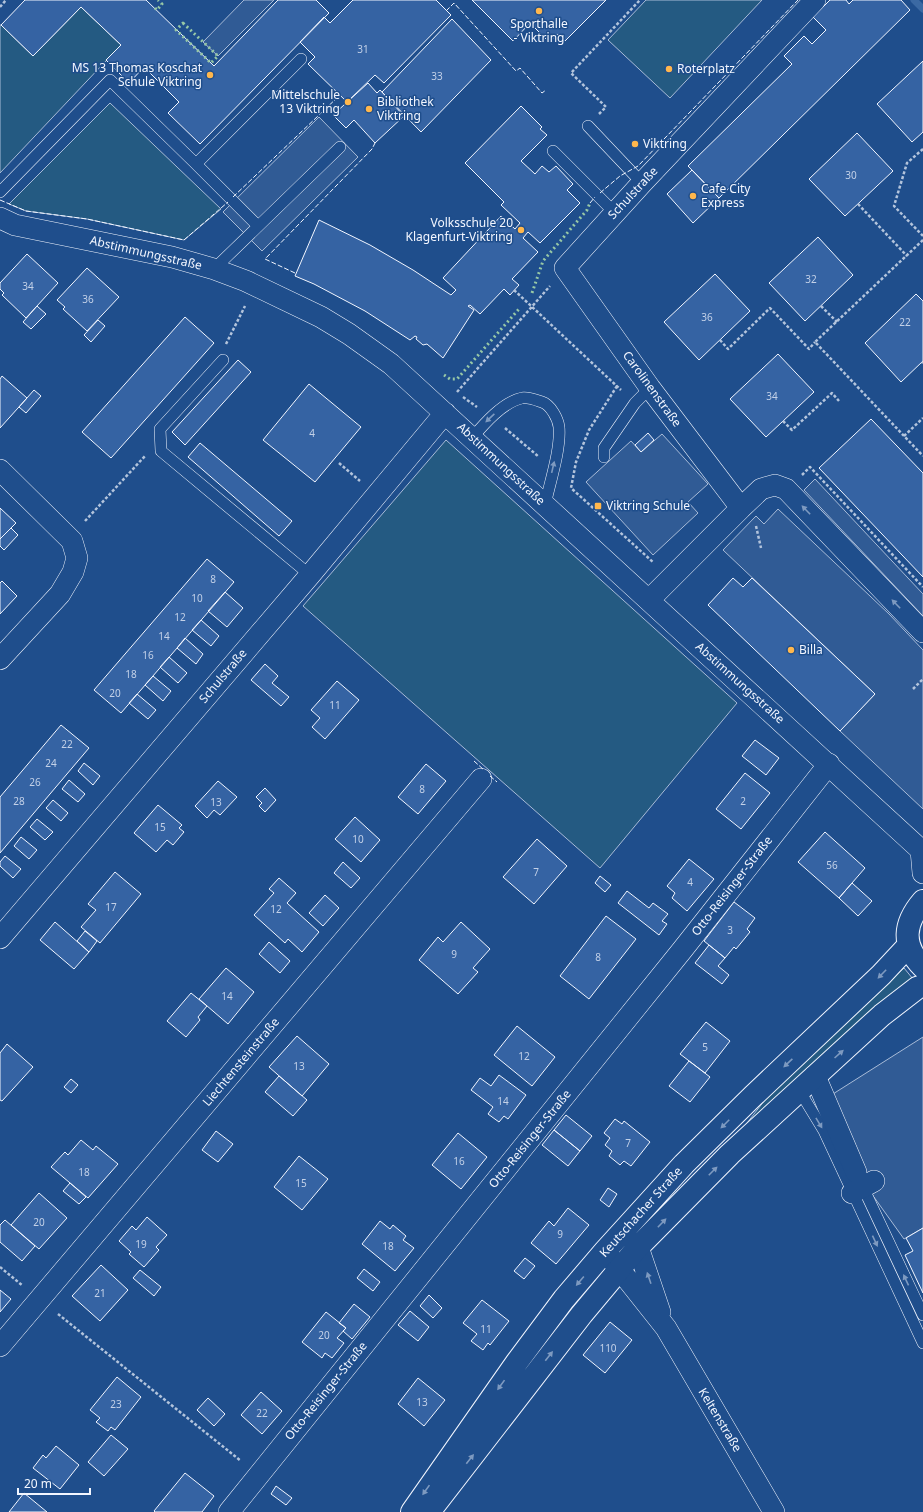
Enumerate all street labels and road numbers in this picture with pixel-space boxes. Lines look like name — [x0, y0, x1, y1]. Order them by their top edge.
street label: Schulstraße — [604, 163, 662, 223]
street label: Abstimmungsstraße — [88, 231, 204, 274]
street label: Carolinenstraße — [619, 347, 686, 430]
street label: Abstimmungsstraße — [454, 418, 549, 509]
street label: Abstimmungsstraße — [692, 638, 789, 727]
street label: Schulstraße — [195, 645, 251, 706]
street label: Otto-Reisinger-Straße — [687, 832, 776, 939]
street label: Liechtensteinstraße — [198, 1013, 283, 1110]
street label: Otto-Reisinger-Straße — [484, 1086, 575, 1192]
street label: Keutschacher Straße — [595, 1163, 686, 1261]
street label: Otto-Reisinger-Straße — [280, 1338, 371, 1444]
street label: Keltenstraße — [695, 1385, 746, 1455]

